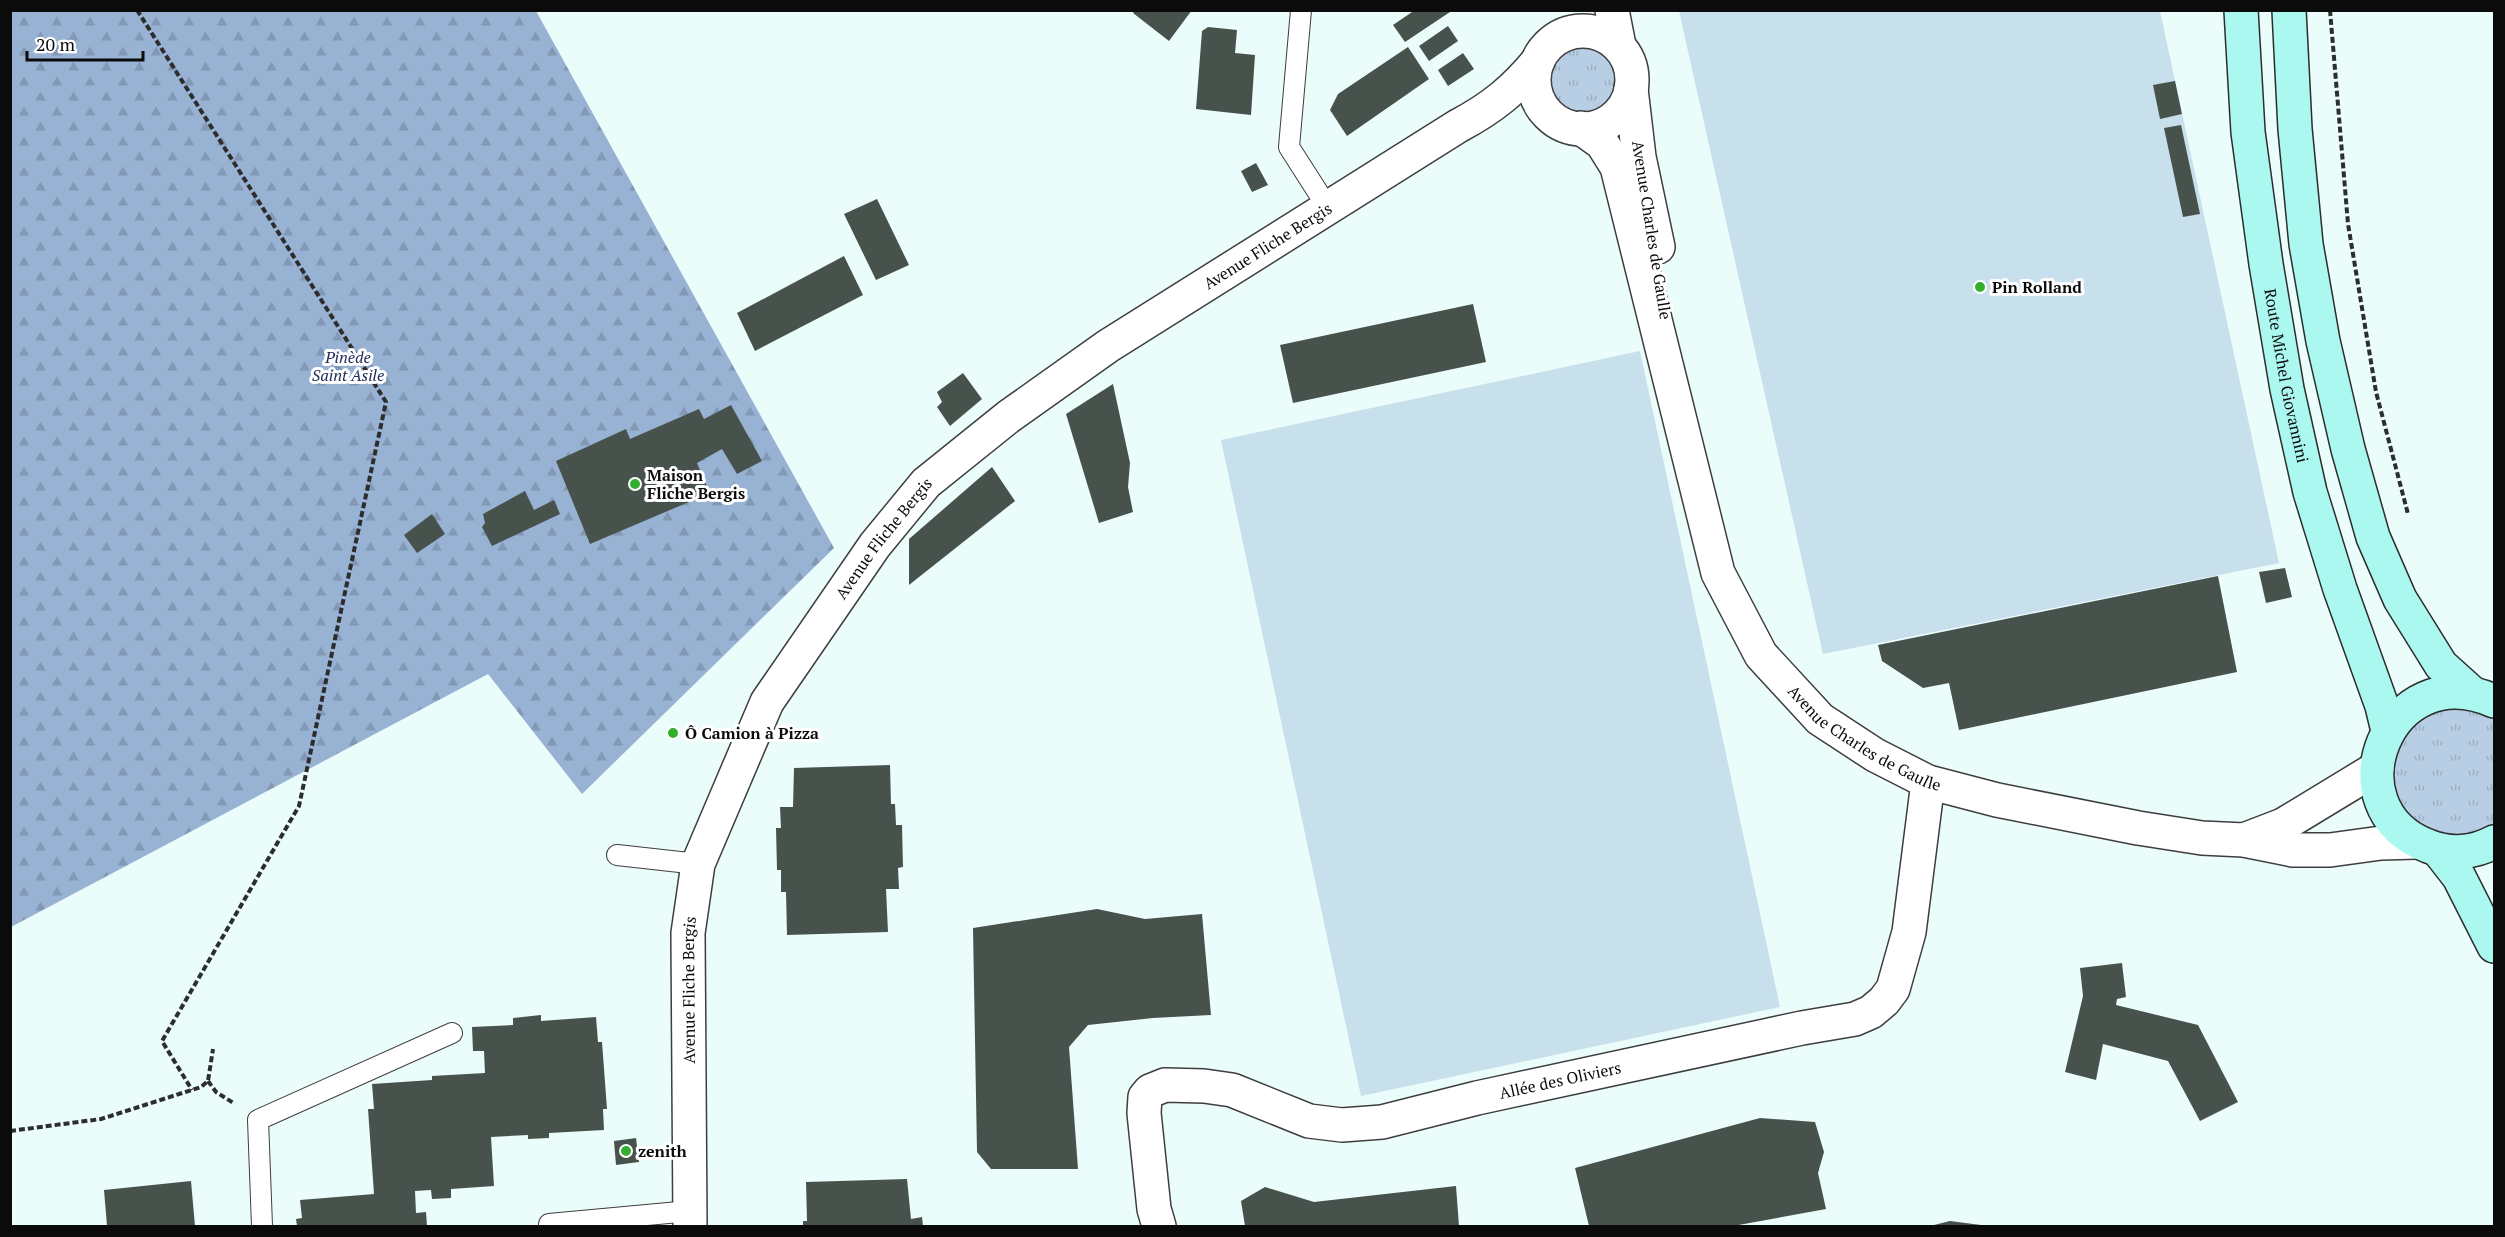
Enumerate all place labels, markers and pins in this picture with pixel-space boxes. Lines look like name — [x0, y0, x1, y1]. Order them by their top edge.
place label: Pin Rolland — [1992, 276, 2082, 298]
marker: Pin Rolland — [1973, 280, 1987, 294]
place label: Maison Fliche Bergis — [647, 464, 745, 504]
marker: Maison Fliche Bergis — [628, 477, 642, 491]
place label: Ô Camion à Pizza — [685, 722, 819, 744]
marker: Ô Camion à Pizza — [666, 726, 680, 740]
place label: zenith — [638, 1140, 688, 1162]
marker: zenith — [619, 1144, 633, 1158]

